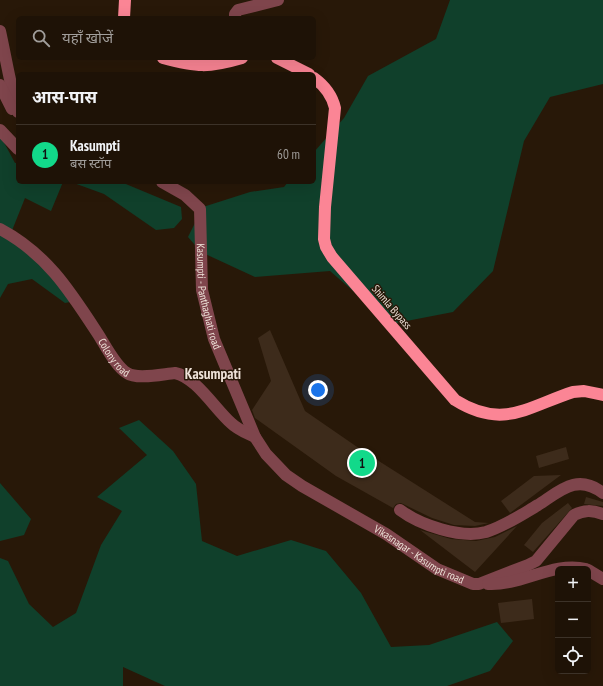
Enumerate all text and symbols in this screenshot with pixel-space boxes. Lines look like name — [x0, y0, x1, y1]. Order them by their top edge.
search box — [16, 16, 316, 60]
icon: search — [30, 27, 52, 49]
text: यहाँ खोजें — [62, 28, 113, 47]
text: आस-पास — [32, 86, 97, 108]
text: Kasumpti — [70, 136, 120, 155]
text: 1 — [42, 146, 48, 163]
text: 60 m — [277, 146, 300, 163]
text: बस स्टॉप — [70, 155, 111, 172]
street label: Kasumpti - Panthaghati road — [194, 243, 225, 351]
street label: Shimla Bypass — [369, 282, 415, 332]
street label: Colony road — [95, 336, 132, 380]
district label: Kasumpati — [185, 364, 241, 383]
your location — [308, 380, 328, 400]
pin: 1 — [349, 448, 375, 478]
street label: Vikasnagar - Kasumpti road — [371, 521, 466, 587]
map controls — [555, 566, 591, 674]
button: + — [555, 566, 591, 602]
button: − — [555, 602, 591, 638]
button: locate — [555, 638, 591, 674]

